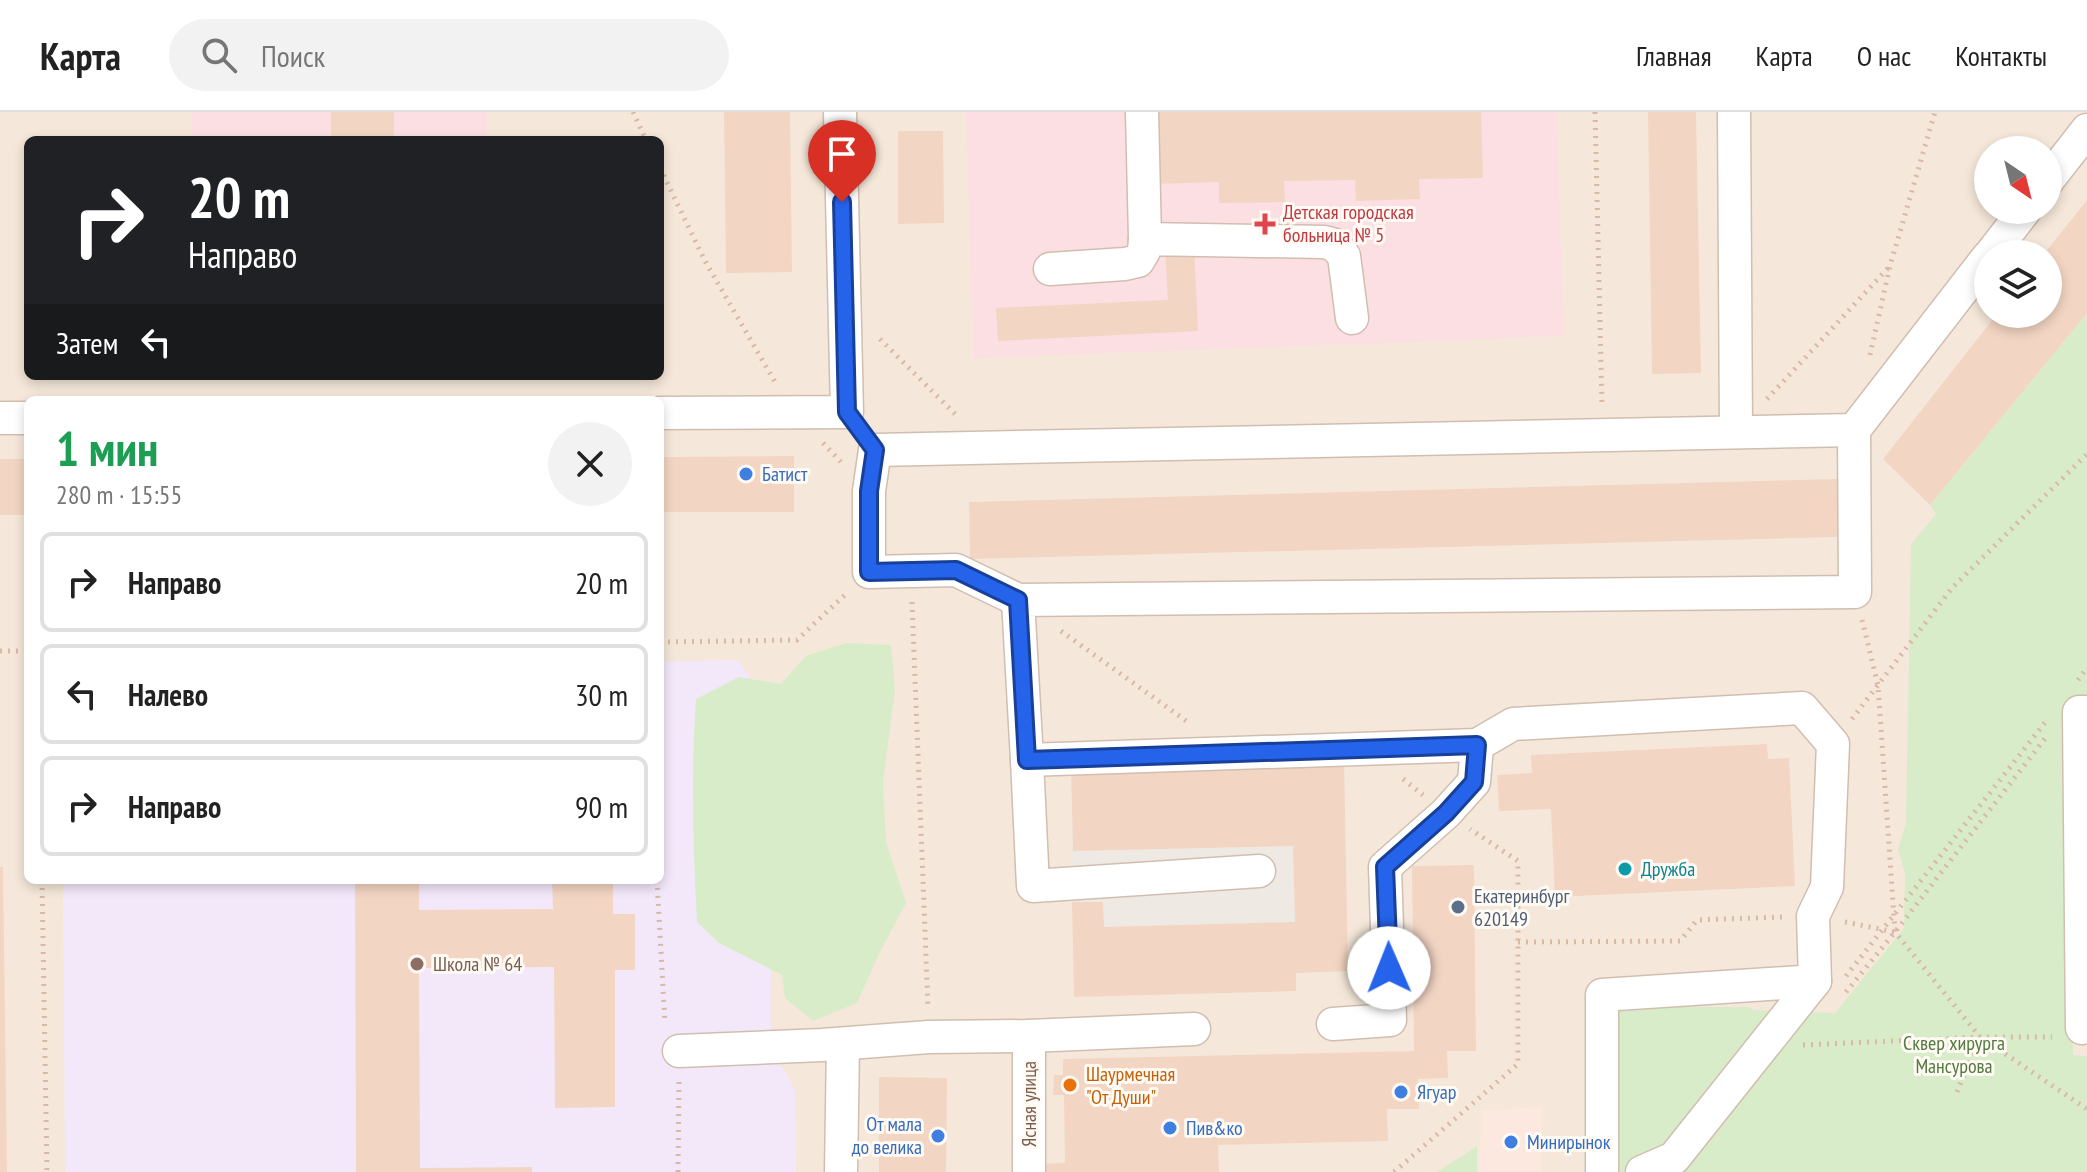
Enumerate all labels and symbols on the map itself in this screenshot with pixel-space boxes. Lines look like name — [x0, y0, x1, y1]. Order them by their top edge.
pin — [808, 120, 876, 202]
north arrow — [1974, 136, 2062, 224]
place label: Детская городская больница № 5 — [1283, 199, 1414, 248]
marker: Детская городская больница № 5 — [1254, 213, 1276, 235]
place label: Батист — [762, 461, 808, 487]
marker: Батист — [737, 465, 755, 483]
place label: Дружба — [1641, 856, 1695, 882]
marker: Дружба — [1616, 860, 1634, 878]
place label: Екатеринбург 620149 — [1474, 883, 1570, 932]
marker: Екатеринбург 620149 — [1449, 898, 1467, 916]
position arrow — [1347, 926, 1431, 1010]
place label: Школа № 64 — [433, 951, 522, 977]
marker: Школа № 64 — [408, 955, 426, 973]
park label: Сквер хирурга Мансурова — [1903, 1030, 2005, 1079]
street label: Ясная улица — [1016, 1061, 1042, 1147]
place label: Шаурмечная "От Души" — [1086, 1061, 1175, 1110]
marker: Шаурмечная "От Души" — [1061, 1076, 1079, 1094]
place label: Ягуар — [1417, 1079, 1456, 1105]
marker: Ягуар — [1392, 1083, 1410, 1101]
place label: От мала до велика — [852, 1111, 922, 1160]
place label: Пив&ко — [1186, 1115, 1243, 1141]
marker: Пив&ко — [1161, 1119, 1179, 1137]
marker: От мала до велика — [929, 1127, 947, 1145]
place label: Минирынок — [1527, 1129, 1611, 1155]
marker: Минирынок — [1502, 1133, 1520, 1151]

